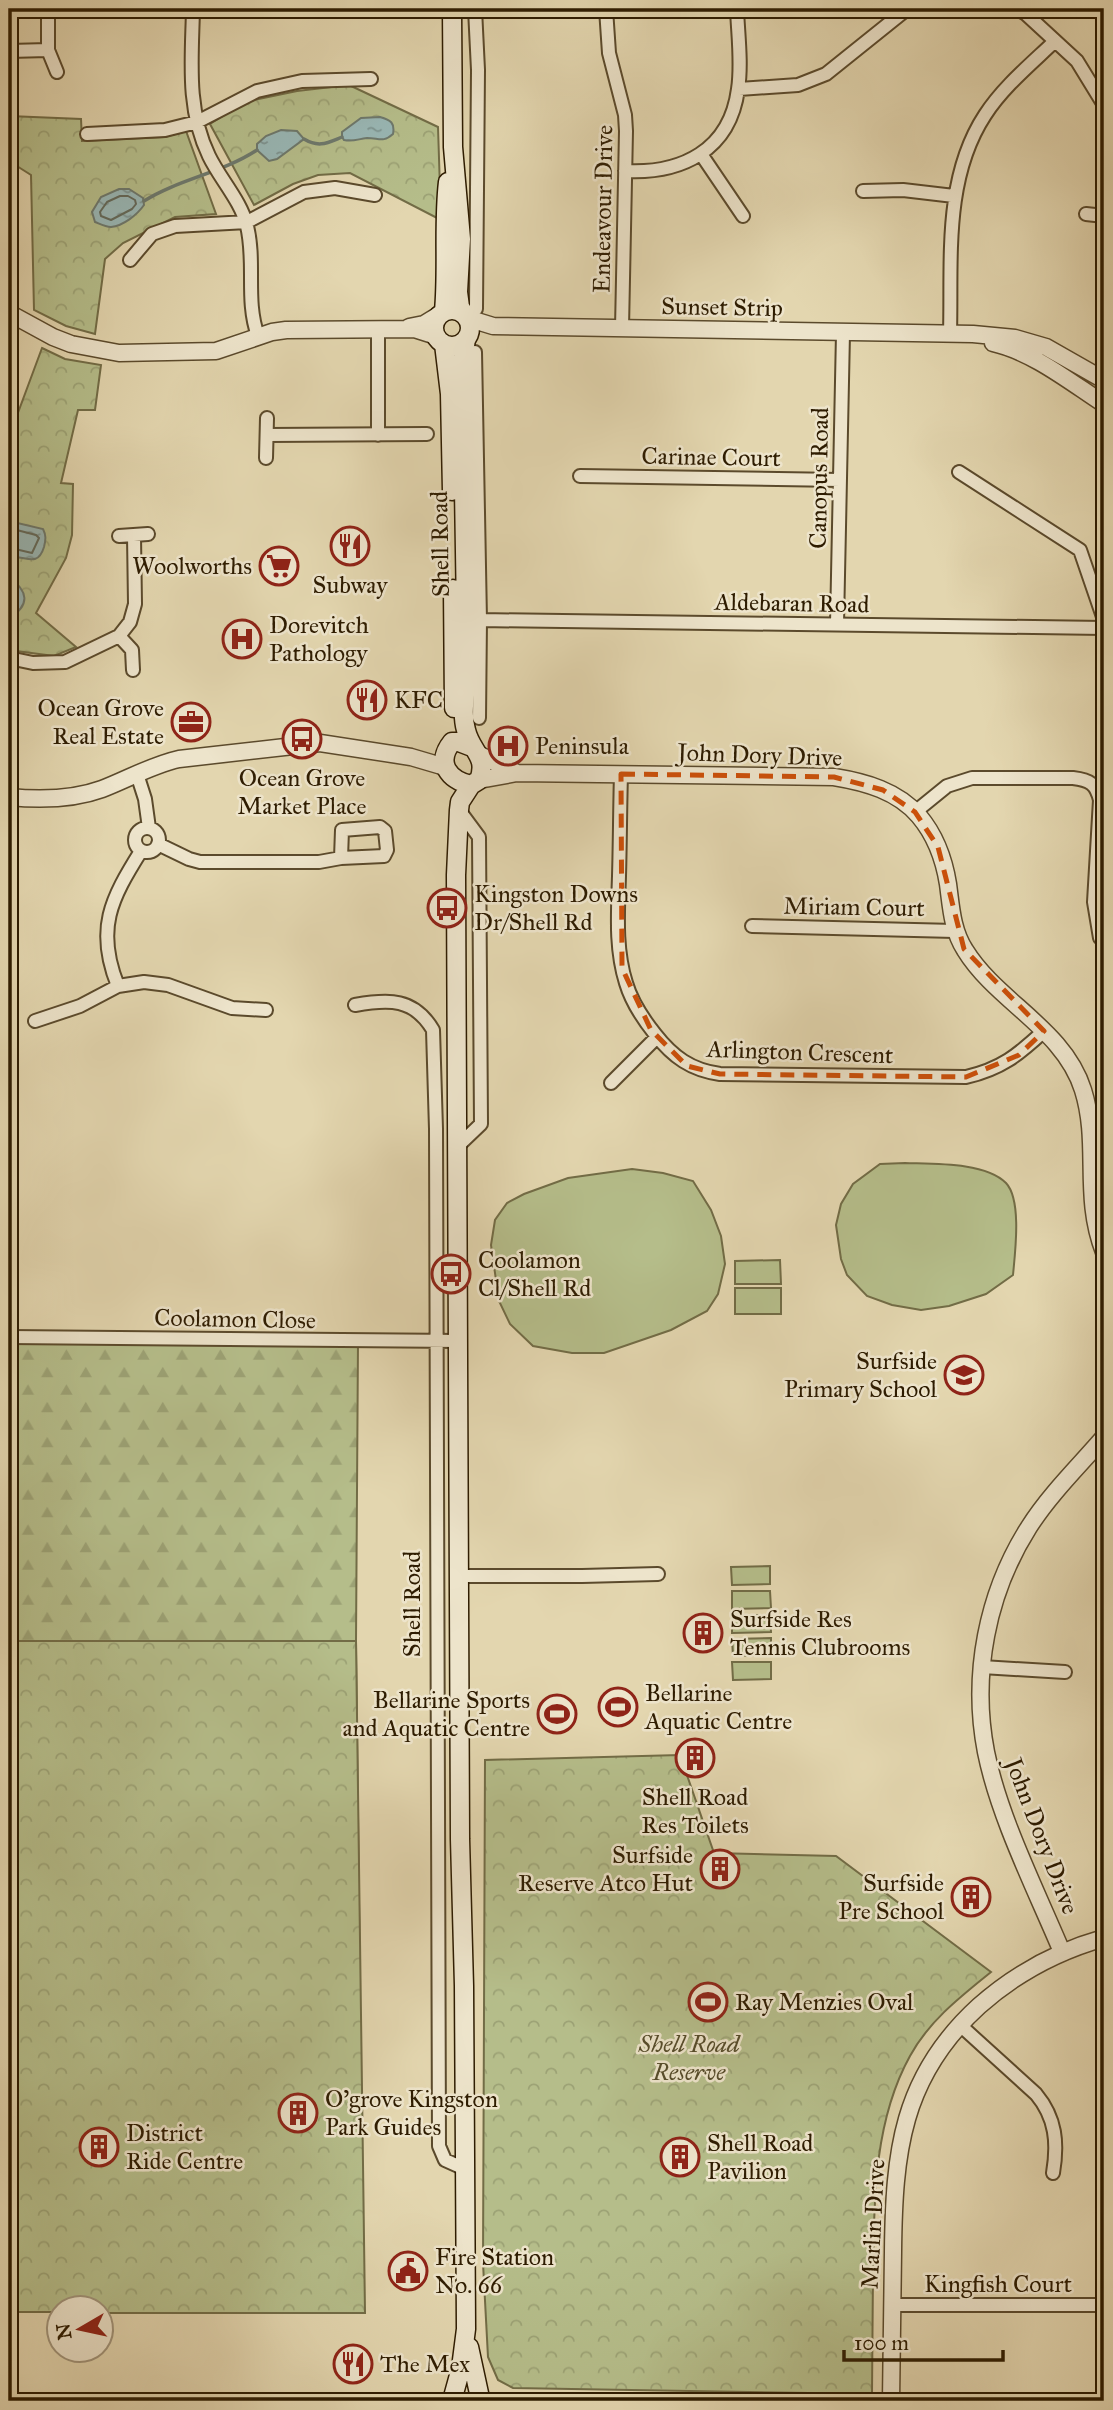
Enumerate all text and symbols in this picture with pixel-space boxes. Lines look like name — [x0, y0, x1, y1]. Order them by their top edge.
street label: Endeavour Drive — [587, 125, 619, 293]
street label: Sunset Strip — [661, 291, 783, 323]
street label: Canopus Road — [803, 407, 835, 549]
street label: Carinae Court — [641, 441, 781, 473]
street label: Shell Road — [424, 491, 456, 597]
restaurant icon: Subway — [329, 525, 371, 567]
supermarket icon: Woolworths — [258, 545, 300, 587]
place label: Woolworths — [132, 551, 252, 581]
place label: Subway — [313, 570, 388, 600]
street label: Aldebaran Road — [713, 587, 870, 619]
place label: Dorevitch Pathology — [269, 610, 369, 668]
hospital icon: Dorevitch Pathology — [221, 618, 263, 660]
restaurant icon: KFC — [346, 679, 388, 721]
place label: KFC — [394, 685, 443, 715]
place label: Ocean Grove Real Estate — [38, 693, 164, 751]
office icon: Ocean Grove Real Estate — [170, 701, 212, 743]
bus stop icon: Ocean Grove Market Place — [281, 718, 323, 760]
hospital icon: Peninsula — [487, 725, 529, 767]
place label: Peninsula — [535, 731, 630, 761]
street label: John Dory Drive — [674, 737, 843, 773]
place label: Ocean Grove Market Place — [238, 763, 366, 821]
place label: Kingston Downs Dr/Shell Rd — [474, 879, 638, 937]
bus stop icon: Kingston Downs Dr/Shell Rd — [426, 887, 468, 929]
street label: Miriam Court — [783, 891, 925, 923]
street label: Arlington Crescent — [705, 1034, 894, 1070]
place label: Coolamon Cl/Shell Rd — [478, 1245, 591, 1303]
bus stop icon: Coolamon Cl/Shell Rd — [430, 1253, 472, 1295]
street label: Coolamon Close — [154, 1303, 316, 1335]
place label: Surfside Primary School — [784, 1346, 938, 1404]
school or university icon: Surfside Primary School — [943, 1354, 985, 1396]
street label: Shell Road — [397, 1551, 427, 1657]
place label: Surfside Res Tennis Clubrooms — [730, 1604, 910, 1662]
building icon: Surfside Res Tennis Clubrooms — [682, 1612, 724, 1654]
place label: Bellarine Aquatic Centre — [644, 1678, 792, 1736]
place label: Bellarine Sports and Aquatic Centre — [342, 1685, 530, 1743]
sports icon: Bellarine Aquatic Centre — [597, 1686, 639, 1728]
sports icon: Bellarine Sports and Aquatic Centre — [536, 1693, 578, 1735]
building icon: Shell Road Res Toilets — [674, 1737, 716, 1779]
street label: John Dory Drive — [997, 1751, 1086, 1918]
place label: Shell Road Res Toilets — [641, 1782, 749, 1840]
place label: Surfside Reserve Atco Hut — [518, 1840, 694, 1898]
building icon: Surfside Reserve Atco Hut — [699, 1848, 741, 1890]
place label: Surfside Pre School — [838, 1868, 945, 1926]
building icon: Surfside Pre School — [950, 1876, 992, 1918]
sports icon: Ray Menzies Oval — [687, 1981, 729, 2023]
place label: Ray Menzies Oval — [735, 1987, 914, 2017]
park label: Shell Road Reserve — [637, 2029, 741, 2087]
place label: O'grove Kingston Park Guides — [325, 2084, 498, 2142]
building icon: O'grove Kingston Park Guides — [277, 2092, 319, 2134]
place label: District Ride Centre — [126, 2118, 243, 2176]
building icon: District Ride Centre — [78, 2126, 120, 2168]
place label: Shell Road Pavilion — [707, 2128, 813, 2186]
building icon: Shell Road Pavilion — [659, 2136, 701, 2178]
street label: Marlin Drive — [855, 2158, 891, 2290]
place label: Fire Station No. 66 — [435, 2242, 554, 2300]
public building icon: Fire Station No. 66 — [387, 2250, 429, 2292]
street label: Kingfish Court — [924, 2269, 1072, 2299]
north arrow — [46, 2294, 116, 2364]
scale bar — [844, 2319, 1003, 2363]
text: N — [51, 2322, 76, 2341]
text: 100 m — [854, 2330, 909, 2356]
restaurant icon: The Mex — [332, 2343, 374, 2385]
place label: The Mex — [380, 2349, 470, 2379]

